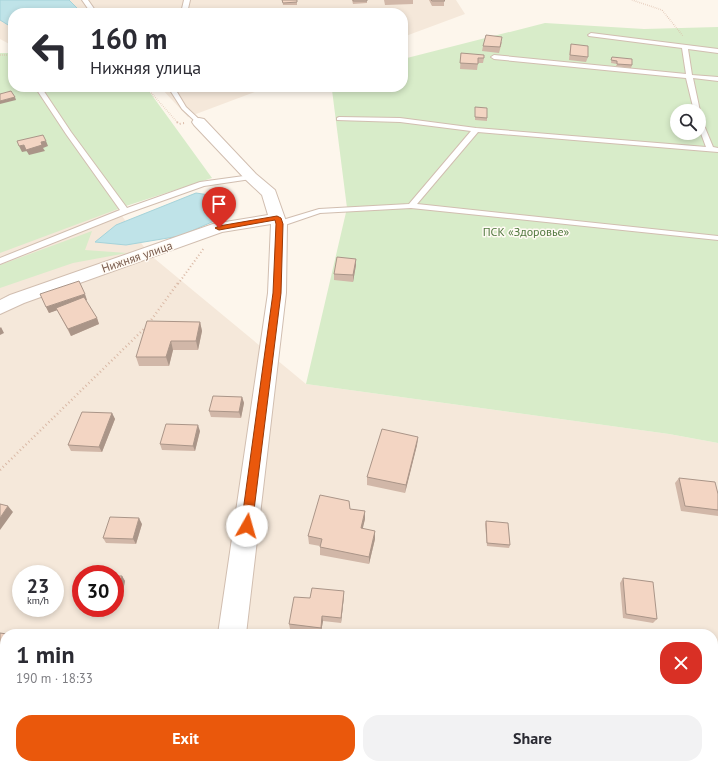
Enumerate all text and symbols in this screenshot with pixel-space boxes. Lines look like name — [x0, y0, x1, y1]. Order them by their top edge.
text: 160 m — [90, 20, 167, 57]
icon: left — [24, 24, 76, 76]
text: Нижняя улица — [90, 56, 201, 79]
map controls — [670, 104, 706, 140]
button: search — [670, 104, 706, 140]
pin — [202, 187, 236, 228]
icon: arrive — [208, 193, 230, 215]
park label: ПСК «Здоровье» — [483, 224, 570, 239]
street label: Нижняя улица — [99, 237, 174, 276]
position arrow — [226, 505, 268, 547]
speed limit sign: 30 — [72, 565, 124, 617]
text: 23 — [27, 573, 49, 599]
text: km/h — [27, 594, 49, 607]
text: 1 min — [16, 639, 75, 670]
button: close — [660, 642, 702, 684]
text: 190 m · 18:33 — [16, 670, 93, 687]
button: Exit — [16, 715, 355, 761]
button: Share — [363, 715, 702, 761]

